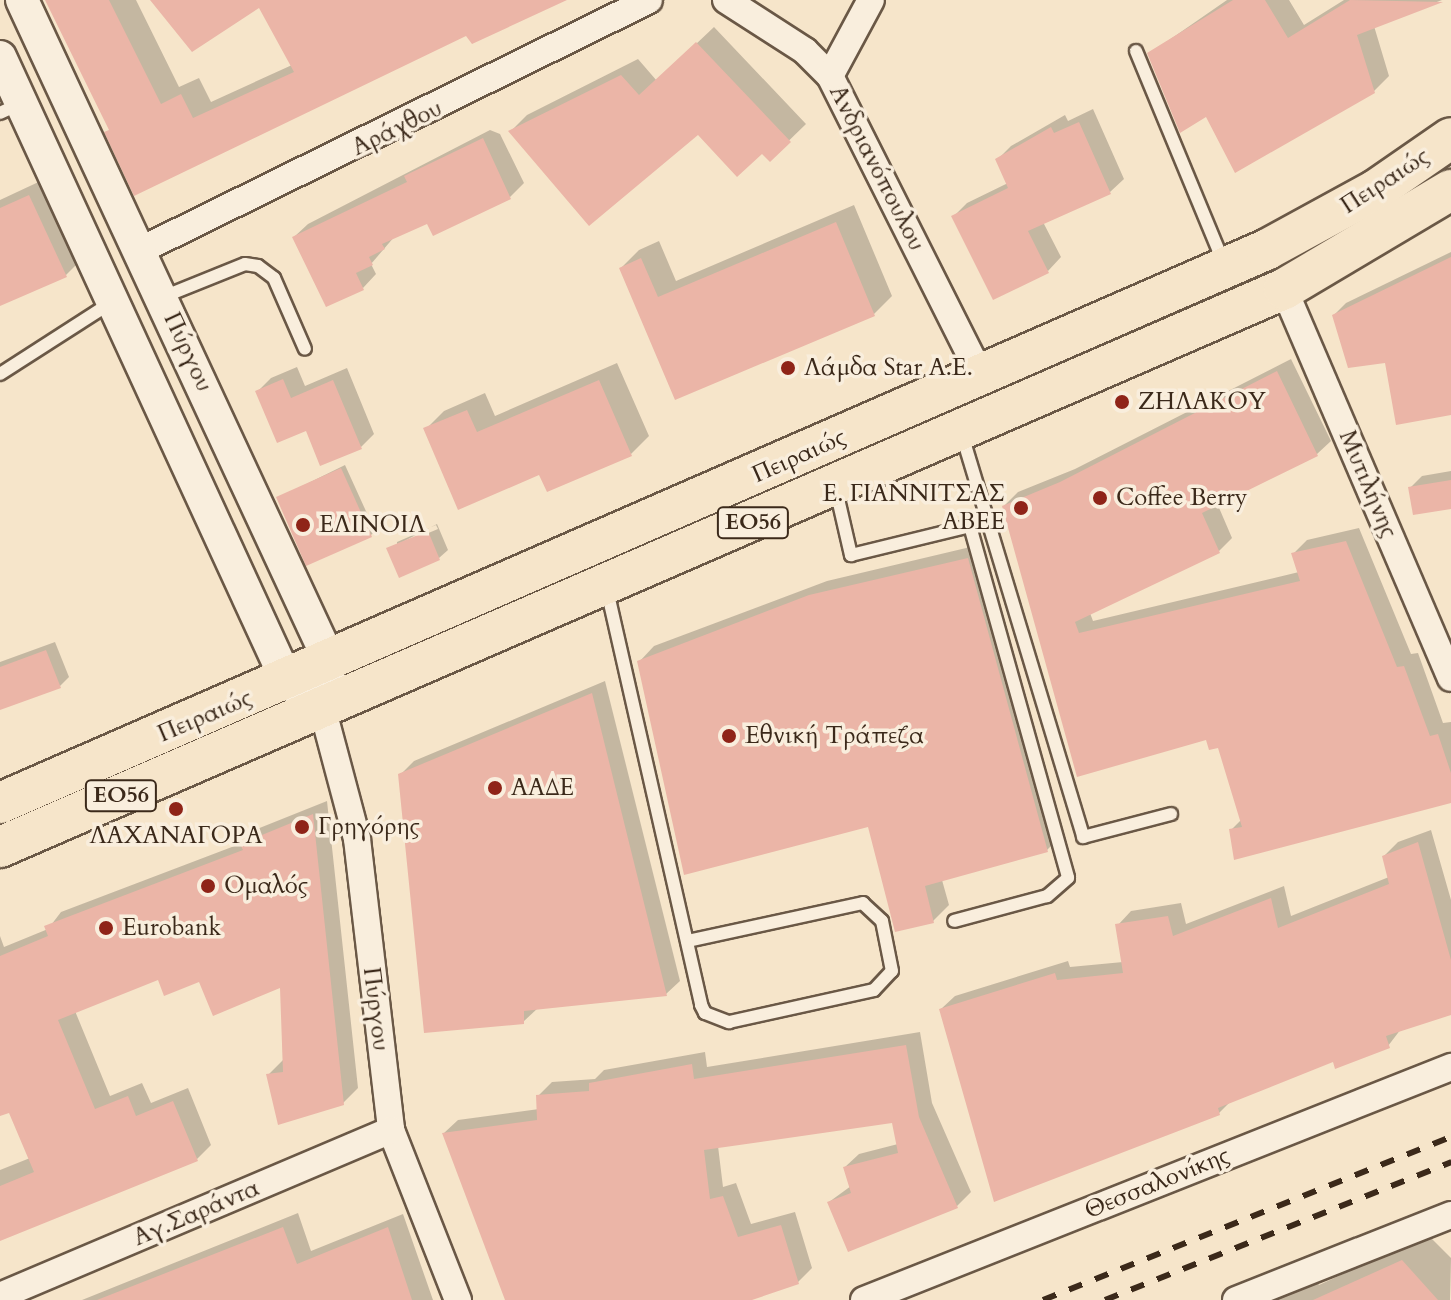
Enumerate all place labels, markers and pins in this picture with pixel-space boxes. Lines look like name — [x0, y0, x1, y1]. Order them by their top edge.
place label: Λάμδα Star Α.Ε. — [804, 354, 973, 382]
marker: Λάμδα Star Α.Ε. — [779, 359, 797, 377]
place label: ΖΗΛΑΚΟΥ — [1138, 388, 1266, 416]
marker: ΖΗΛΑΚΟΥ — [1113, 393, 1131, 411]
place label: Ε. ΓΙΑΝΝΙΤΣΑΣ ΑΒΕΕ — [822, 480, 1005, 536]
place label: Coffee Berry — [1116, 484, 1247, 512]
marker: Coffee Berry — [1091, 489, 1109, 507]
marker: Ε. ΓΙΑΝΝΙΤΣΑΣ ΑΒΕΕ — [1012, 499, 1030, 517]
place label: ΕΛΙΝΟΙΛ — [319, 511, 426, 539]
marker: ΕΛΙΝΟΙΛ — [294, 516, 312, 534]
place label: Εθνική Τράπεζα — [745, 722, 924, 750]
marker: Εθνική Τράπεζα — [720, 727, 738, 745]
place label: ΑΑΔΕ — [511, 774, 574, 802]
marker: ΑΑΔΕ — [486, 779, 504, 797]
marker: ΛΑΧΑΝΑΓΟΡΑ — [167, 800, 185, 818]
place label: Γρηγόρης — [318, 813, 420, 841]
marker: Γρηγόρης — [293, 818, 311, 836]
place label: ΛΑΧΑΝΑΓΟΡΑ — [90, 822, 262, 850]
place label: Ομαλός — [224, 872, 308, 900]
marker: Ομαλός — [199, 877, 217, 895]
place label: Eurobank — [122, 914, 221, 942]
marker: Eurobank — [97, 919, 115, 937]

